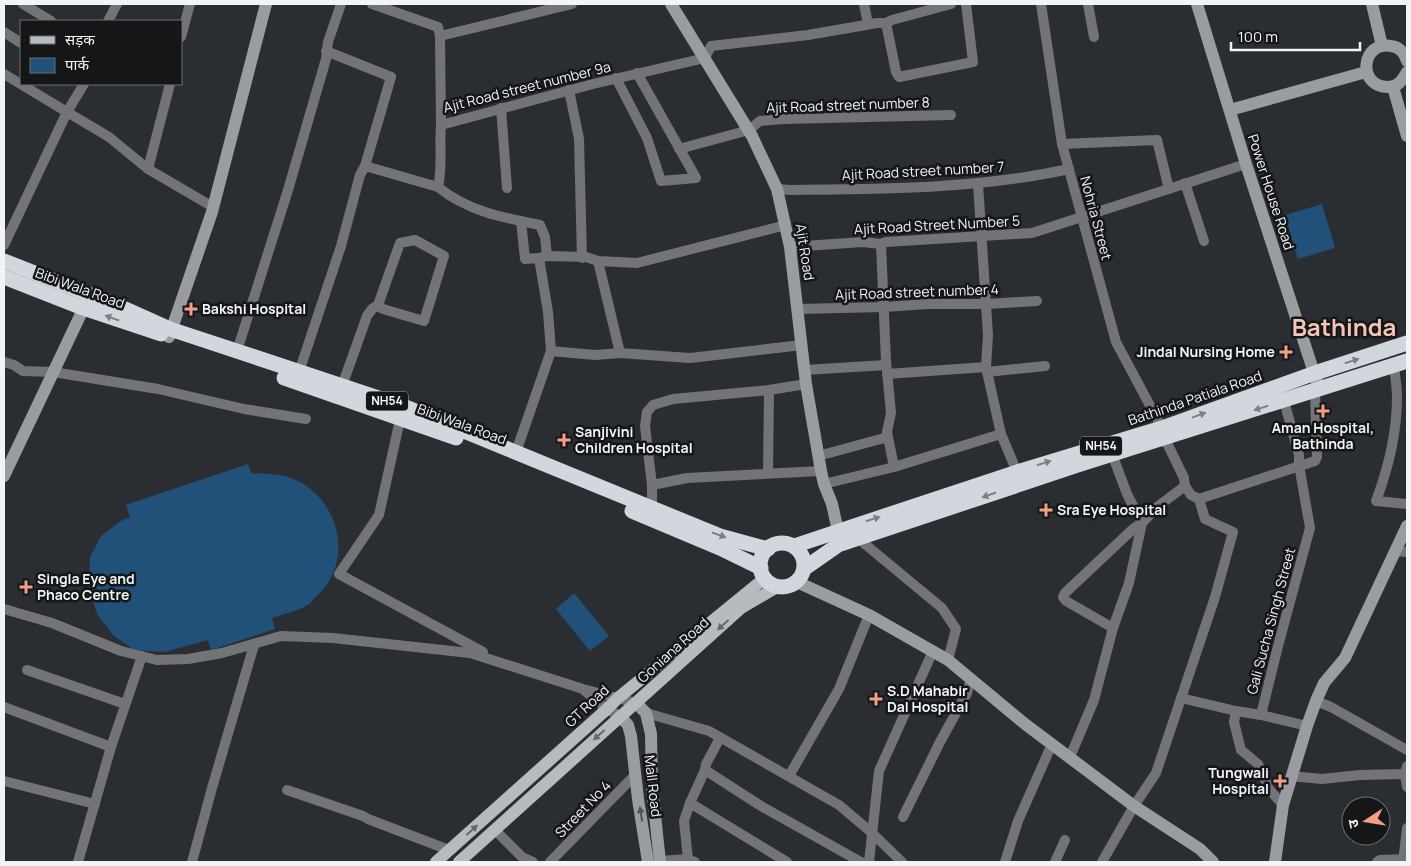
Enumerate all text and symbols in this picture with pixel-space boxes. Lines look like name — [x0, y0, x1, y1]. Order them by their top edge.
legend — [20, 20, 182, 85]
scale bar — [1231, 20, 1360, 52]
text: 100 m — [1238, 26, 1278, 47]
text: सड़क — [65, 29, 95, 50]
text: पार्क — [65, 54, 89, 75]
street label: Ajit Road street number 9a — [441, 56, 613, 117]
street label: Ajit Road street number 8 — [766, 92, 930, 117]
street label: Power House Road — [1244, 132, 1299, 252]
street label: Ajit Road street number 7 — [841, 157, 1005, 184]
street label: Nohria Street — [1076, 174, 1117, 262]
street label: Ajit Road Street Number 5 — [854, 211, 1020, 238]
street label: Ajit Road — [792, 222, 819, 282]
street label: Bibi Wala Road — [33, 263, 127, 312]
street label: Ajit Road street number 4 — [835, 279, 999, 304]
place label: Bakshi Hospital — [202, 299, 306, 318]
marker: Bakshi Hospital — [184, 302, 198, 316]
district label: Bathinda — [1292, 310, 1396, 343]
one-way arrow — [104, 313, 119, 321]
place label: Jindal Nursing Home — [1137, 342, 1275, 361]
marker: Jindal Nursing Home — [1279, 345, 1293, 359]
one-way arrow — [1345, 357, 1360, 364]
street label: Bathinda Patiala Road — [1125, 366, 1264, 429]
road number: NH54 — [366, 392, 408, 411]
street label: Bibi Wala Road — [415, 399, 509, 448]
marker: Aman Hospital, Bathinda — [1316, 404, 1330, 418]
one-way arrow — [1253, 405, 1268, 413]
one-way arrow — [1192, 411, 1207, 419]
place label: Aman Hospital, Bathinda — [1272, 418, 1374, 453]
place label: Sanjivini Children Hospital — [575, 422, 693, 457]
marker: Sanjivini Children Hospital — [557, 433, 571, 447]
road number: NH54 — [1080, 436, 1122, 456]
one-way arrow — [1037, 459, 1052, 467]
one-way arrow — [982, 492, 997, 499]
place label: Sra Eye Hospital — [1057, 500, 1166, 519]
marker: Sra Eye Hospital — [1039, 503, 1053, 517]
one-way arrow — [866, 515, 881, 523]
one-way arrow — [712, 531, 727, 539]
street label: Gali Sucha Singh Street — [1242, 545, 1299, 696]
place label: Singla Eye and Phaco Centre — [37, 569, 135, 604]
marker: Singla Eye and Phaco Centre — [19, 580, 33, 594]
street label: Goniana Road — [633, 613, 712, 687]
one-way arrow — [718, 619, 730, 631]
street label: GT Road — [561, 680, 613, 731]
place label: S.D Mahabir Dal Hospital — [887, 681, 968, 716]
marker: S.D Mahabir Dal Hospital — [869, 692, 883, 706]
one-way arrow — [594, 729, 606, 741]
street label: Mall Road — [640, 754, 667, 818]
place label: Tungwali Hospital — [1208, 763, 1269, 798]
marker: Tungwali Hospital — [1273, 774, 1287, 788]
street label: Street No 4 — [551, 776, 615, 841]
north arrow — [1341, 796, 1391, 846]
one-way arrow — [636, 806, 644, 822]
text: उ — [1342, 817, 1363, 830]
one-way arrow — [465, 824, 478, 835]

